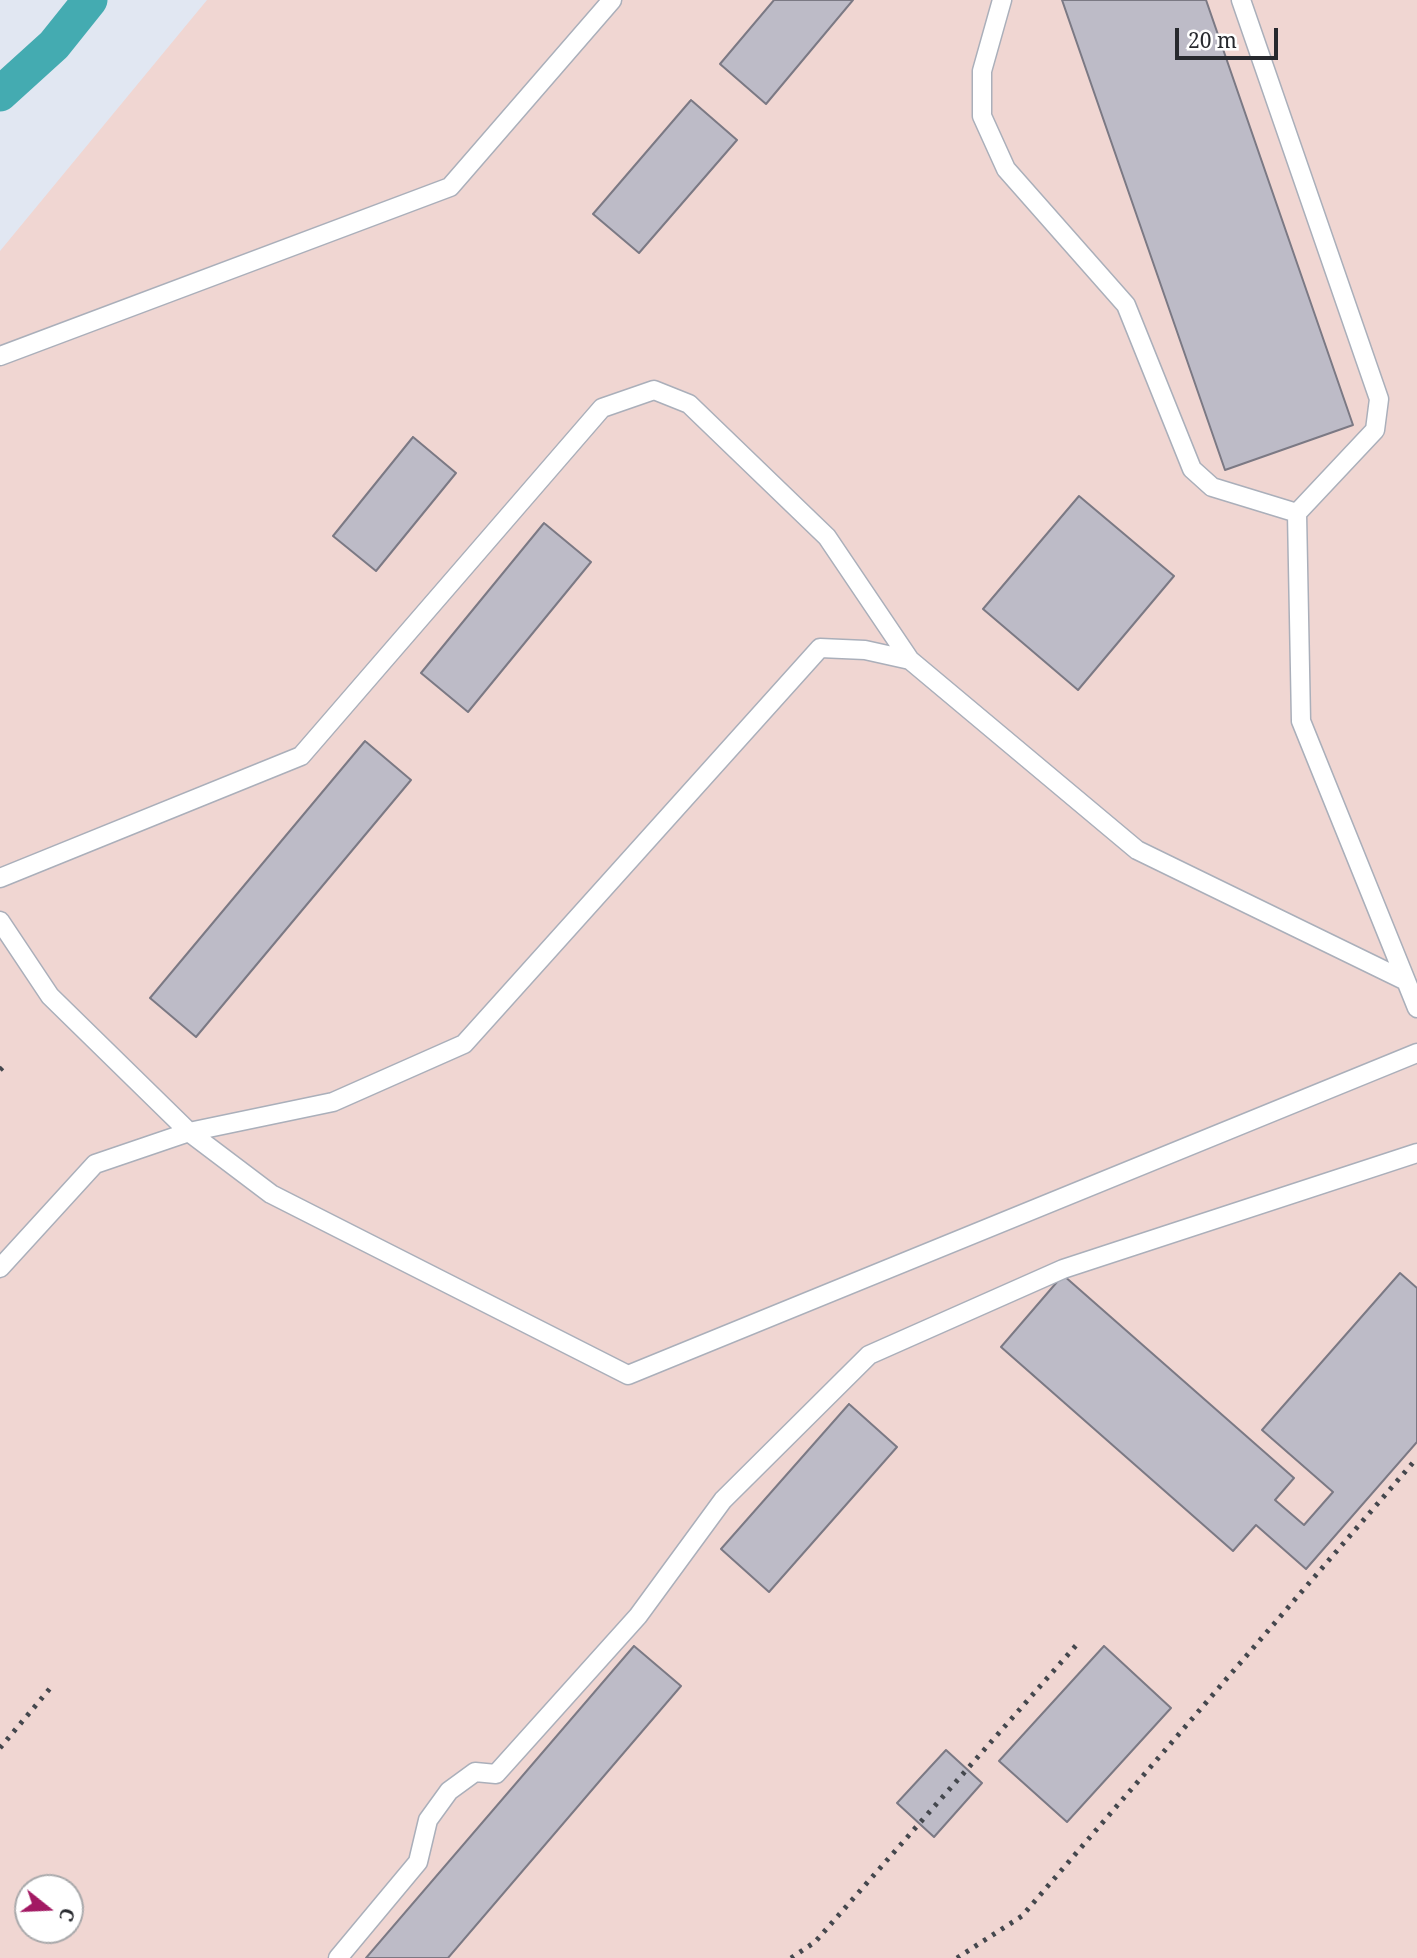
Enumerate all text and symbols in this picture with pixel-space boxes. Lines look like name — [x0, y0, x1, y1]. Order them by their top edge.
scale bar — [1179, 14, 1282, 58]
text: 20 m — [1188, 26, 1237, 54]
north arrow — [14, 1874, 84, 1944]
text: С — [53, 1905, 81, 1925]

